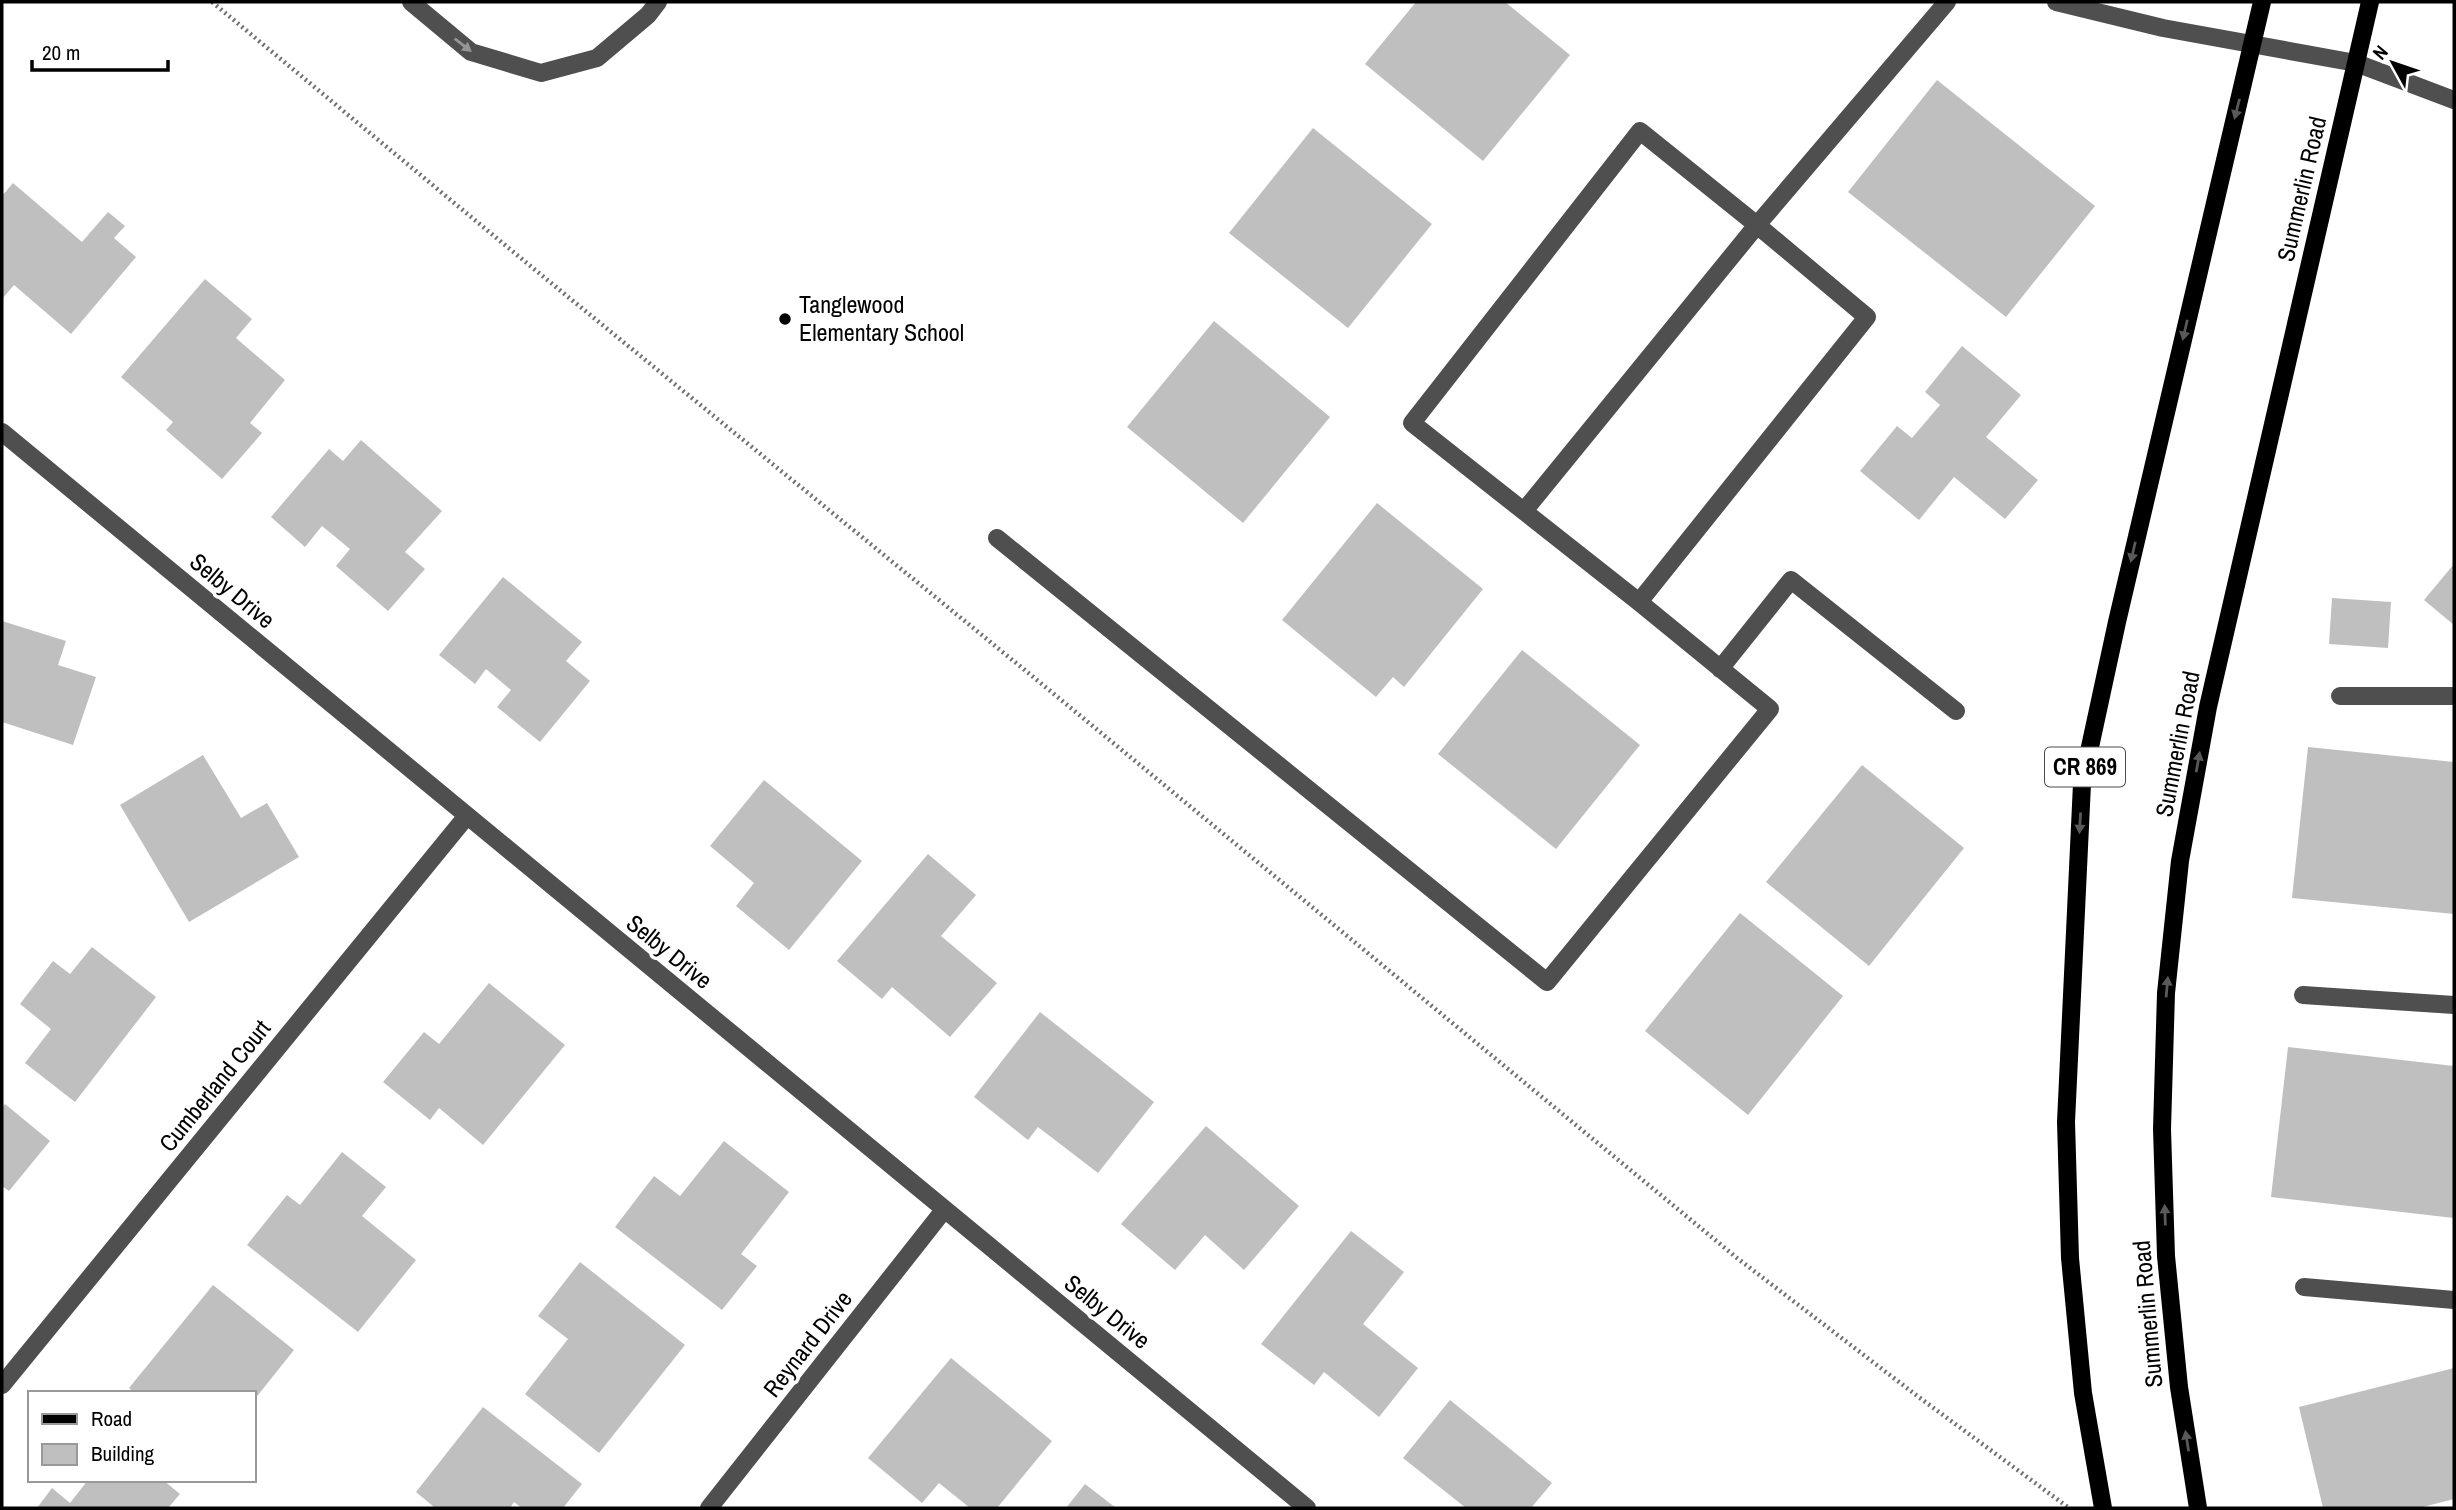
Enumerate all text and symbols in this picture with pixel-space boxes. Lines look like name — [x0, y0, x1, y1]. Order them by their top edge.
scale bar — [32, 28, 168, 72]
north arrow — [2358, 28, 2428, 98]
text: 20 m — [42, 38, 80, 67]
one-way arrow — [454, 38, 472, 53]
text: N — [2366, 39, 2394, 65]
one-way arrow — [2231, 98, 2242, 120]
street label: Summerlin Road — [2269, 113, 2333, 264]
place label: Tanglewood Elementary School — [799, 288, 964, 348]
marker: Tanglewood Elementary School — [777, 311, 793, 327]
one-way arrow — [2179, 319, 2190, 341]
one-way arrow — [2127, 541, 2138, 563]
street label: Selby Drive — [183, 545, 282, 635]
street label: Summerlin Road — [2147, 668, 2207, 819]
road number: CR 869 — [2045, 748, 2125, 786]
one-way arrow — [2193, 751, 2204, 773]
one-way arrow — [2074, 812, 2085, 834]
street label: Selby Drive — [620, 907, 719, 996]
one-way arrow — [2162, 976, 2173, 998]
street label: Cumberland Court — [151, 1012, 278, 1158]
one-way arrow — [2159, 1203, 2170, 1225]
street label: Summerlin Road — [2125, 1239, 2169, 1389]
street label: Selby Drive — [1058, 1267, 1157, 1356]
street label: Reynard Drive — [756, 1284, 859, 1403]
legend — [28, 1391, 256, 1482]
text: Road — [91, 1404, 132, 1433]
one-way arrow — [2181, 1430, 2192, 1452]
text: Building — [91, 1439, 155, 1468]

